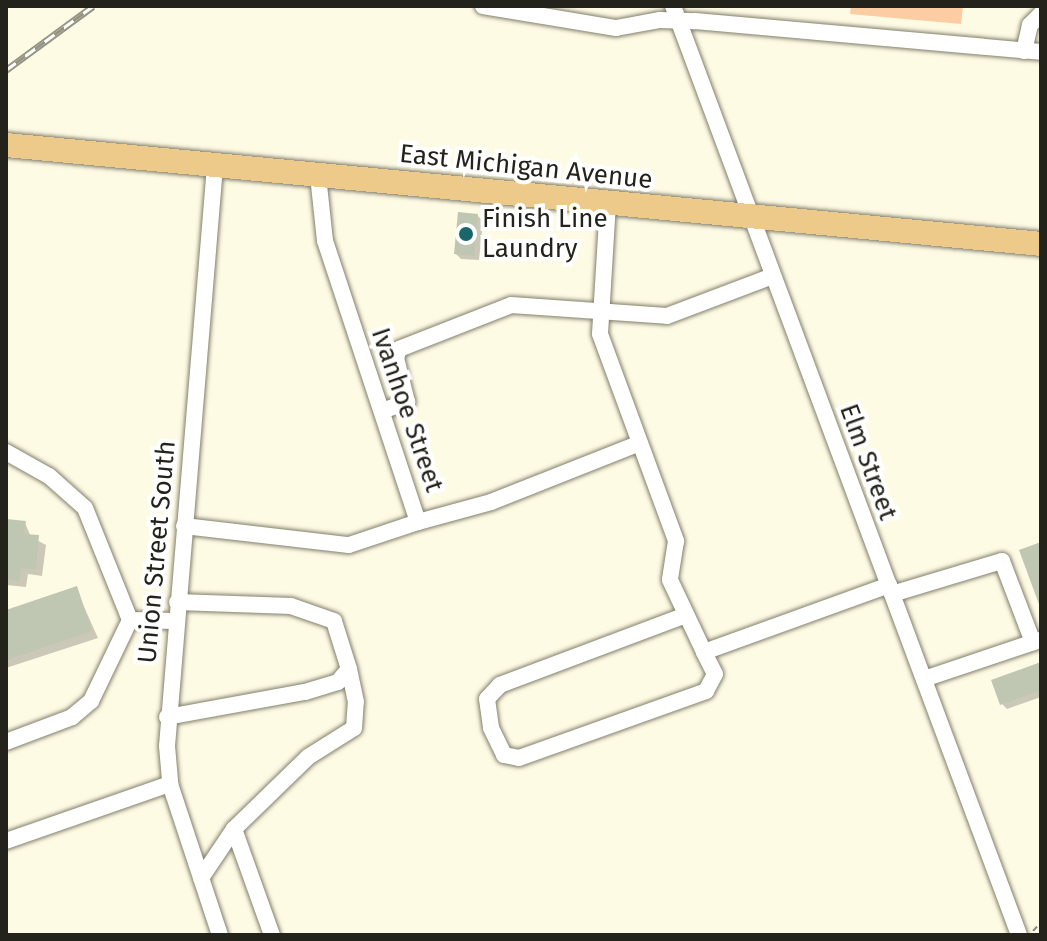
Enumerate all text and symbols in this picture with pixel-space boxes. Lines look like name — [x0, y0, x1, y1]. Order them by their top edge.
street label: East Michigan Avenue — [398, 138, 654, 196]
place label: Finish Line Laundry — [482, 203, 608, 264]
marker: Finish Line Laundry — [457, 225, 475, 243]
street label: Ivanhoe Street — [364, 324, 450, 496]
street label: Elm Street — [833, 400, 903, 524]
street label: Union Street South — [132, 439, 182, 665]

